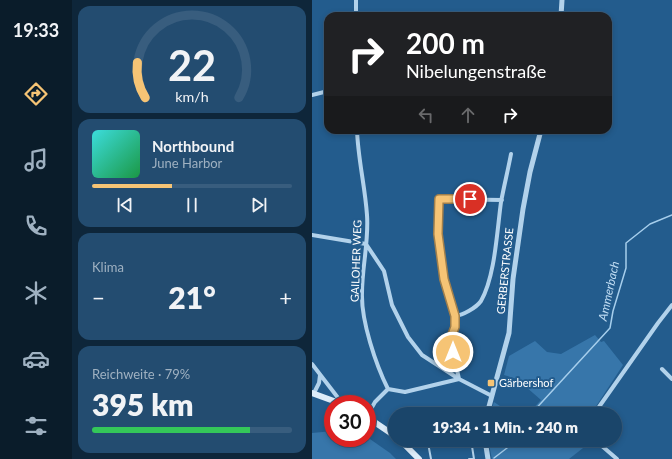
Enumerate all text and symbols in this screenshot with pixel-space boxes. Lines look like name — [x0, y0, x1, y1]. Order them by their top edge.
text: 19:33 — [13, 19, 59, 41]
text: 200 m — [406, 26, 485, 60]
icon: right — [340, 28, 392, 80]
text: 22 — [168, 39, 216, 89]
text: Nibelungenstraße — [406, 60, 546, 82]
icon: directions — [22, 80, 50, 108]
text: km/h — [175, 87, 209, 104]
icon: left — [415, 104, 437, 126]
icon: ahead — [457, 104, 479, 126]
icon: right — [499, 104, 521, 126]
text: Northbound — [152, 137, 234, 155]
icon: music — [22, 146, 50, 174]
text: June Harbor — [152, 155, 222, 171]
pin — [453, 182, 487, 216]
icon: arrive — [459, 188, 481, 210]
icon: previous — [114, 194, 136, 216]
icon: pause — [181, 194, 203, 216]
icon: next — [248, 194, 270, 216]
icon: phone — [22, 212, 50, 240]
street label: GAILOHER WEG — [348, 220, 363, 302]
street label: GERBERSTRASSE — [494, 227, 516, 315]
text: Klima — [92, 259, 124, 275]
water label: Ammerbach — [595, 260, 622, 323]
icon: climate — [22, 279, 50, 307]
text: 21° — [168, 279, 216, 315]
text: − — [92, 284, 105, 311]
text: + — [279, 284, 292, 311]
position arrow — [432, 331, 474, 373]
icon: car — [22, 345, 50, 373]
text: Reichweite · 79% — [92, 366, 190, 382]
place label: Gärbershof — [499, 376, 553, 389]
marker: Gärbershof — [486, 378, 496, 388]
text: 395 km — [92, 386, 193, 422]
speed limit sign: 30 — [324, 395, 376, 447]
icon: filters — [22, 412, 50, 440]
text: 19:34 · 1 Min. · 240 m — [432, 418, 578, 436]

